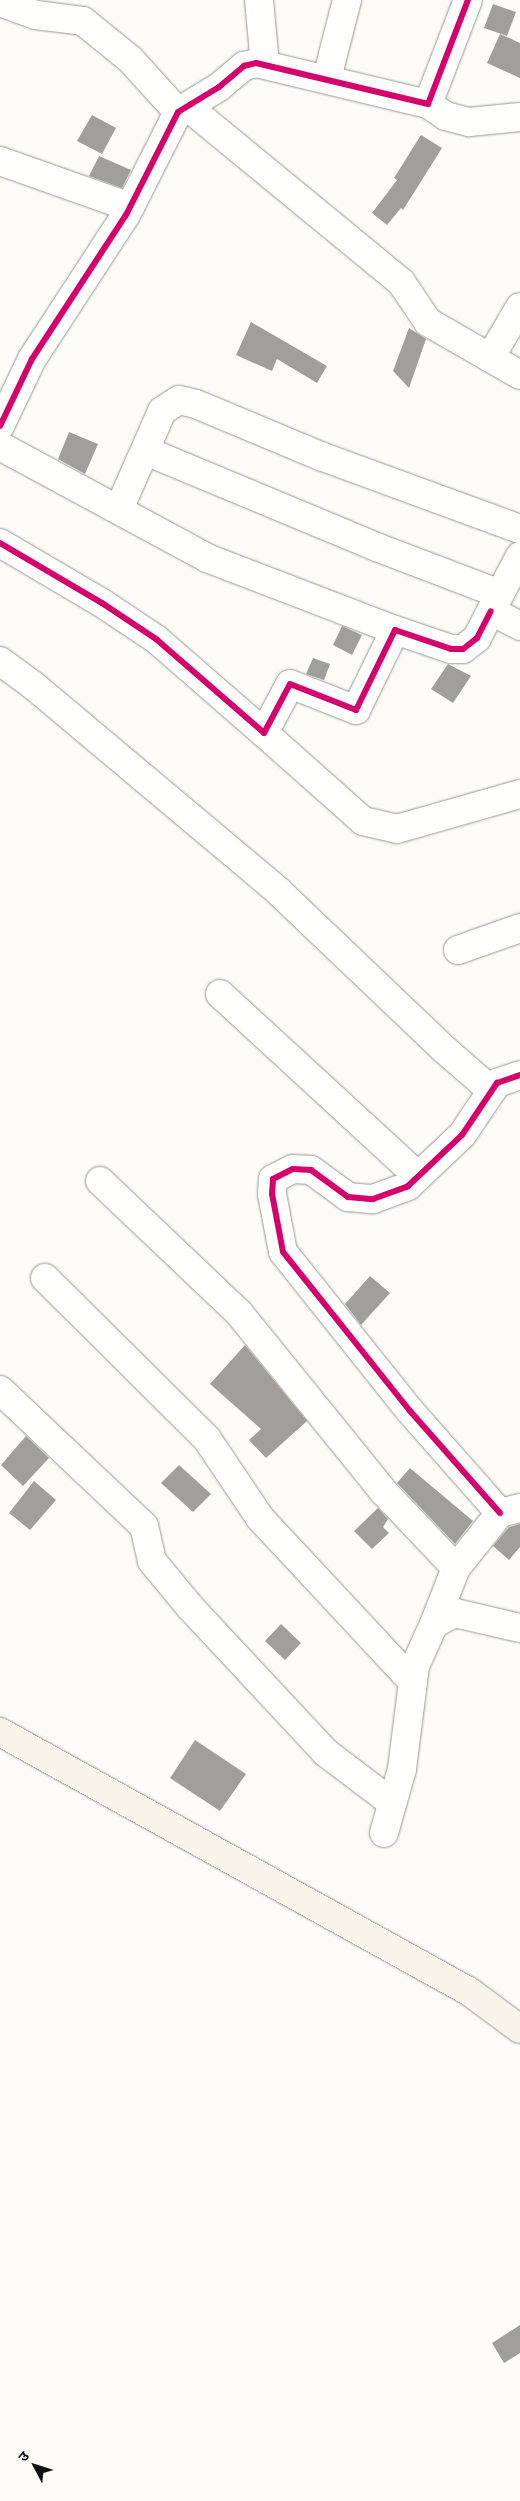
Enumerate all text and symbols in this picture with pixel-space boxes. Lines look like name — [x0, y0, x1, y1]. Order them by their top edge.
north arrow — [10, 2441, 60, 2491]
text: उ — [14, 2447, 33, 2465]

